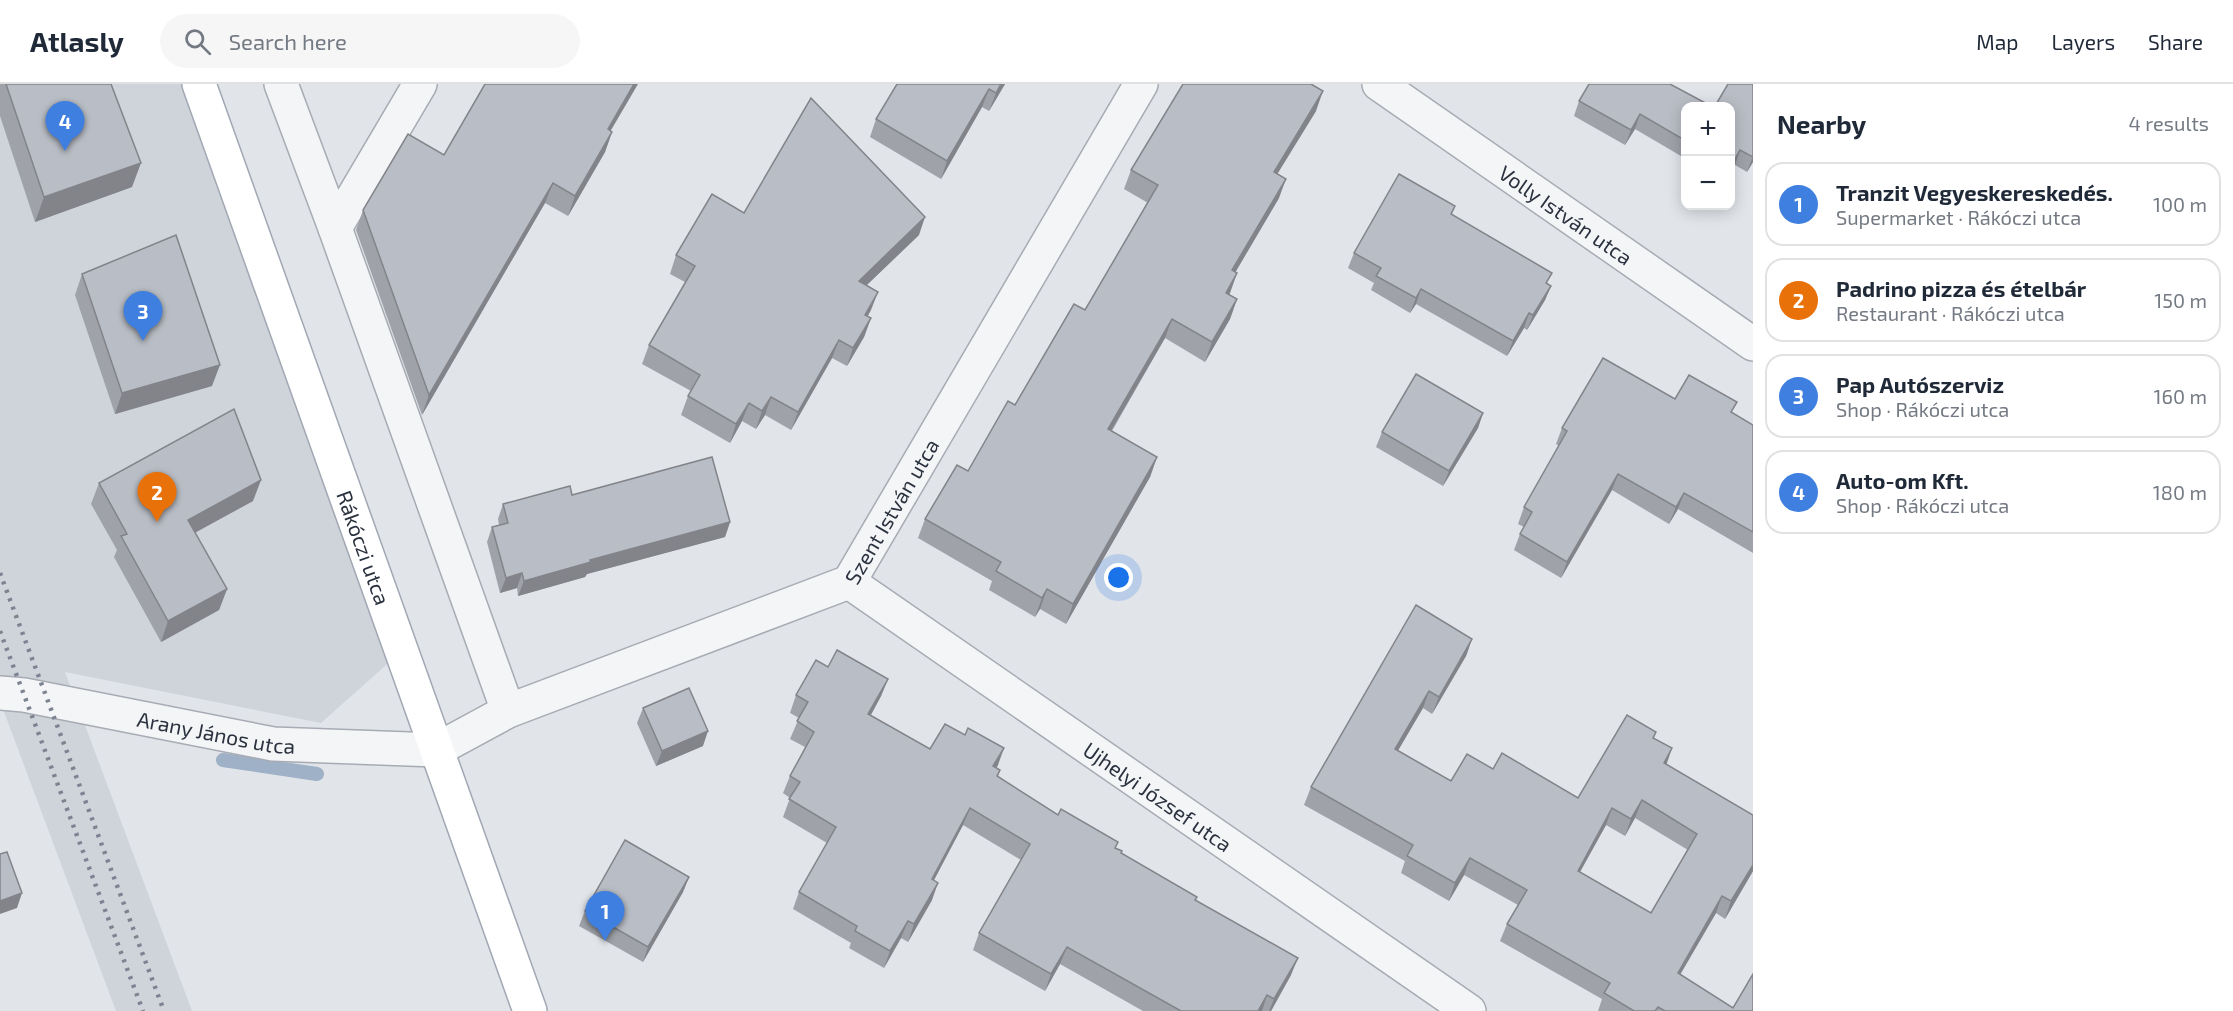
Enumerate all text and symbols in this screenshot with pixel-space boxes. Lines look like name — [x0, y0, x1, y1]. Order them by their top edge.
search box — [160, 14, 580, 68]
text: Atlasly — [30, 24, 124, 58]
icon: search — [181, 25, 214, 58]
text: Search here — [229, 28, 347, 54]
text: Map — [1976, 29, 2018, 54]
text: Layers — [2051, 29, 2115, 54]
text: Share — [2148, 29, 2203, 54]
pin: 4 — [46, 101, 84, 151]
map controls — [1681, 102, 1735, 210]
button: + — [1681, 102, 1735, 156]
text: Nearby — [1777, 108, 1866, 139]
text: 4 results — [2129, 111, 2209, 135]
button: − — [1681, 156, 1735, 210]
street label: Volly István utca — [1495, 159, 1638, 269]
text: Tranzit Vegyeskereskedés. — [1836, 179, 2113, 205]
text: 1 — [1794, 192, 1803, 216]
text: 100 m — [2153, 192, 2207, 216]
text: Supermarket · Rákóczi utca — [1836, 205, 2081, 229]
text: Padrino pizza és ételbár — [1836, 275, 2086, 301]
text: 2 — [1793, 288, 1804, 312]
text: 150 m — [2154, 288, 2207, 312]
pin: 3 — [124, 292, 162, 341]
text: Restaurant · Rákóczi utca — [1836, 301, 2065, 325]
text: Pap Autószerviz — [1836, 371, 2004, 397]
text: 3 — [1793, 384, 1804, 408]
text: 160 m — [2154, 384, 2207, 408]
text: Shop · Rákóczi utca — [1836, 397, 2009, 421]
street label: Szent István utca — [838, 434, 943, 588]
text: Auto-om Kft. — [1836, 467, 1969, 493]
pin: 2 — [138, 472, 176, 522]
text: 4 — [1792, 480, 1805, 504]
text: 180 m — [2153, 480, 2207, 504]
street label: Rákóczi utca — [333, 487, 396, 608]
text: Shop · Rákóczi utca — [1836, 493, 2009, 517]
your location — [1104, 563, 1133, 592]
street label: Arany János utca — [135, 705, 296, 757]
street label: Ujhelyi József utca — [1079, 736, 1237, 856]
pin: 1 — [586, 892, 624, 941]

